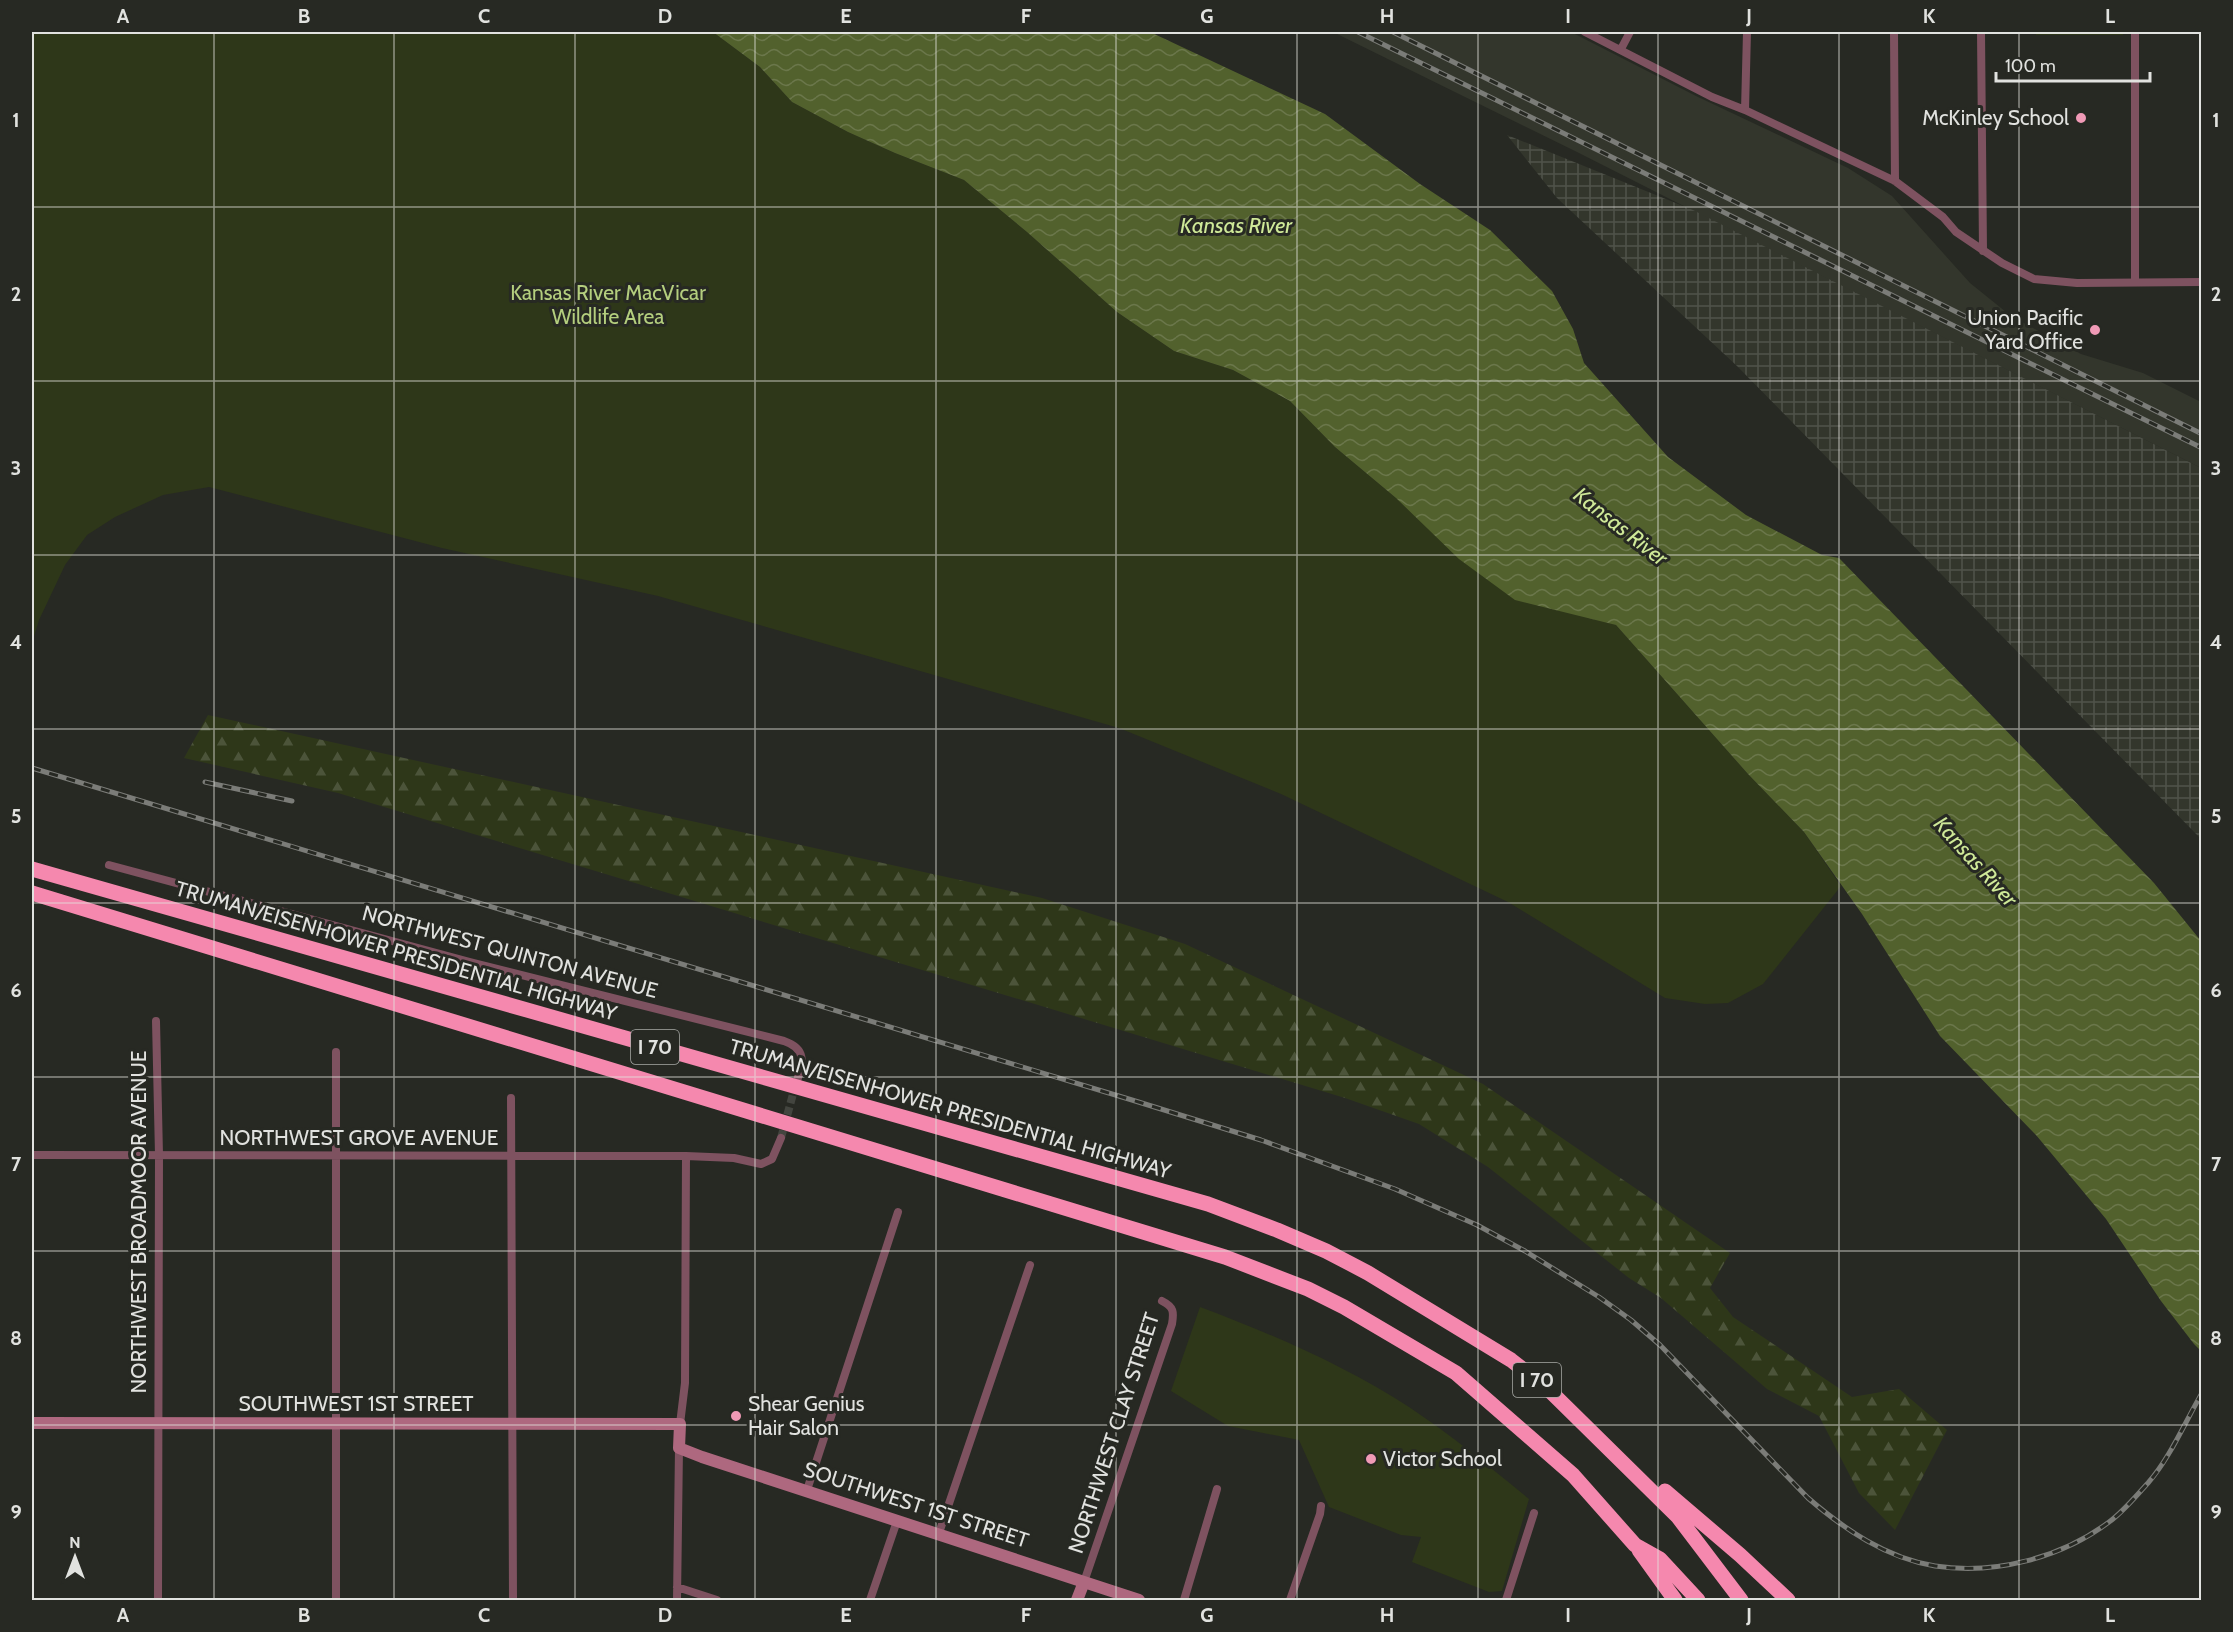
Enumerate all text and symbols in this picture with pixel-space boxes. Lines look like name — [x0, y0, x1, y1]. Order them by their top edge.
text: A — [117, 4, 130, 28]
text: B — [298, 4, 310, 28]
text: C — [478, 4, 490, 28]
text: D — [658, 4, 672, 28]
text: E — [840, 4, 852, 28]
text: F — [1021, 4, 1032, 28]
text: G — [1200, 4, 1214, 28]
text: H — [1380, 4, 1394, 28]
text: I — [1565, 4, 1571, 28]
text: J — [1745, 4, 1752, 28]
text: K — [1923, 4, 1936, 28]
text: L — [2105, 4, 2115, 28]
scale bar — [1996, 45, 2150, 83]
text: 100 m — [2005, 55, 2056, 77]
place label: McKinley School — [1922, 105, 2069, 130]
text: 1 — [12, 108, 20, 132]
text: 1 — [2212, 108, 2220, 132]
marker: McKinley School — [2074, 111, 2088, 125]
water label: Kansas River — [1180, 212, 1293, 239]
park label: Kansas River MacVicar Wildlife Area — [510, 280, 706, 329]
text: 2 — [11, 282, 21, 306]
text: 2 — [2211, 282, 2221, 306]
place label: Union Pacific Yard Office — [1967, 305, 2083, 354]
marker: Union Pacific Yard Office — [2088, 323, 2102, 337]
text: 3 — [11, 456, 21, 480]
text: 3 — [2211, 456, 2221, 480]
water label: Kansas River — [1568, 481, 1674, 572]
text: 4 — [10, 630, 22, 654]
text: 4 — [2210, 630, 2222, 654]
text: 5 — [11, 804, 21, 828]
text: 5 — [2211, 804, 2221, 828]
water label: Kansas River — [1928, 811, 2024, 913]
street label: TRUMAN/EISENHOWER PRESIDENTIAL HIGHWAY — [173, 875, 621, 1026]
street label: NORTHWEST QUINTON AVENUE — [360, 900, 661, 1003]
text: 6 — [10, 978, 22, 1002]
text: 6 — [2210, 978, 2222, 1002]
road number: I 70 — [631, 1030, 679, 1064]
street label: TRUMAN/EISENHOWER PRESIDENTIAL HIGHWAY — [727, 1033, 1175, 1184]
street label: NORTHWEST BROADMOOR AVENUE — [126, 1051, 151, 1393]
street label: NORTHWEST GROVE AVENUE — [220, 1125, 498, 1150]
text: 7 — [11, 1152, 22, 1176]
text: 7 — [2211, 1152, 2222, 1176]
street label: NORTHWEST CLAY STREET — [1063, 1309, 1164, 1556]
text: 8 — [10, 1326, 22, 1350]
text: 8 — [2210, 1326, 2222, 1350]
road number: I 70 — [1513, 1363, 1561, 1397]
street label: SOUTHWEST 1ST STREET — [239, 1391, 473, 1416]
place label: Shear Genius Hair Salon — [748, 1391, 865, 1440]
marker: Shear Genius Hair Salon — [729, 1409, 743, 1423]
place label: Victor School — [1383, 1446, 1502, 1471]
marker: Victor School — [1364, 1452, 1378, 1466]
street label: SOUTHWEST 1ST STREET — [801, 1456, 1032, 1553]
text: 9 — [10, 1500, 22, 1524]
text: 9 — [2210, 1500, 2222, 1524]
north arrow — [45, 1527, 105, 1587]
text: N — [69, 1533, 81, 1552]
text: A — [117, 1603, 130, 1627]
text: B — [298, 1603, 310, 1627]
text: C — [478, 1603, 490, 1627]
text: D — [658, 1603, 672, 1627]
text: E — [840, 1603, 852, 1627]
text: F — [1021, 1603, 1032, 1627]
text: G — [1200, 1603, 1214, 1627]
text: H — [1380, 1603, 1394, 1627]
text: I — [1565, 1603, 1571, 1627]
text: J — [1745, 1603, 1752, 1627]
text: K — [1923, 1603, 1936, 1627]
text: L — [2105, 1603, 2115, 1627]

